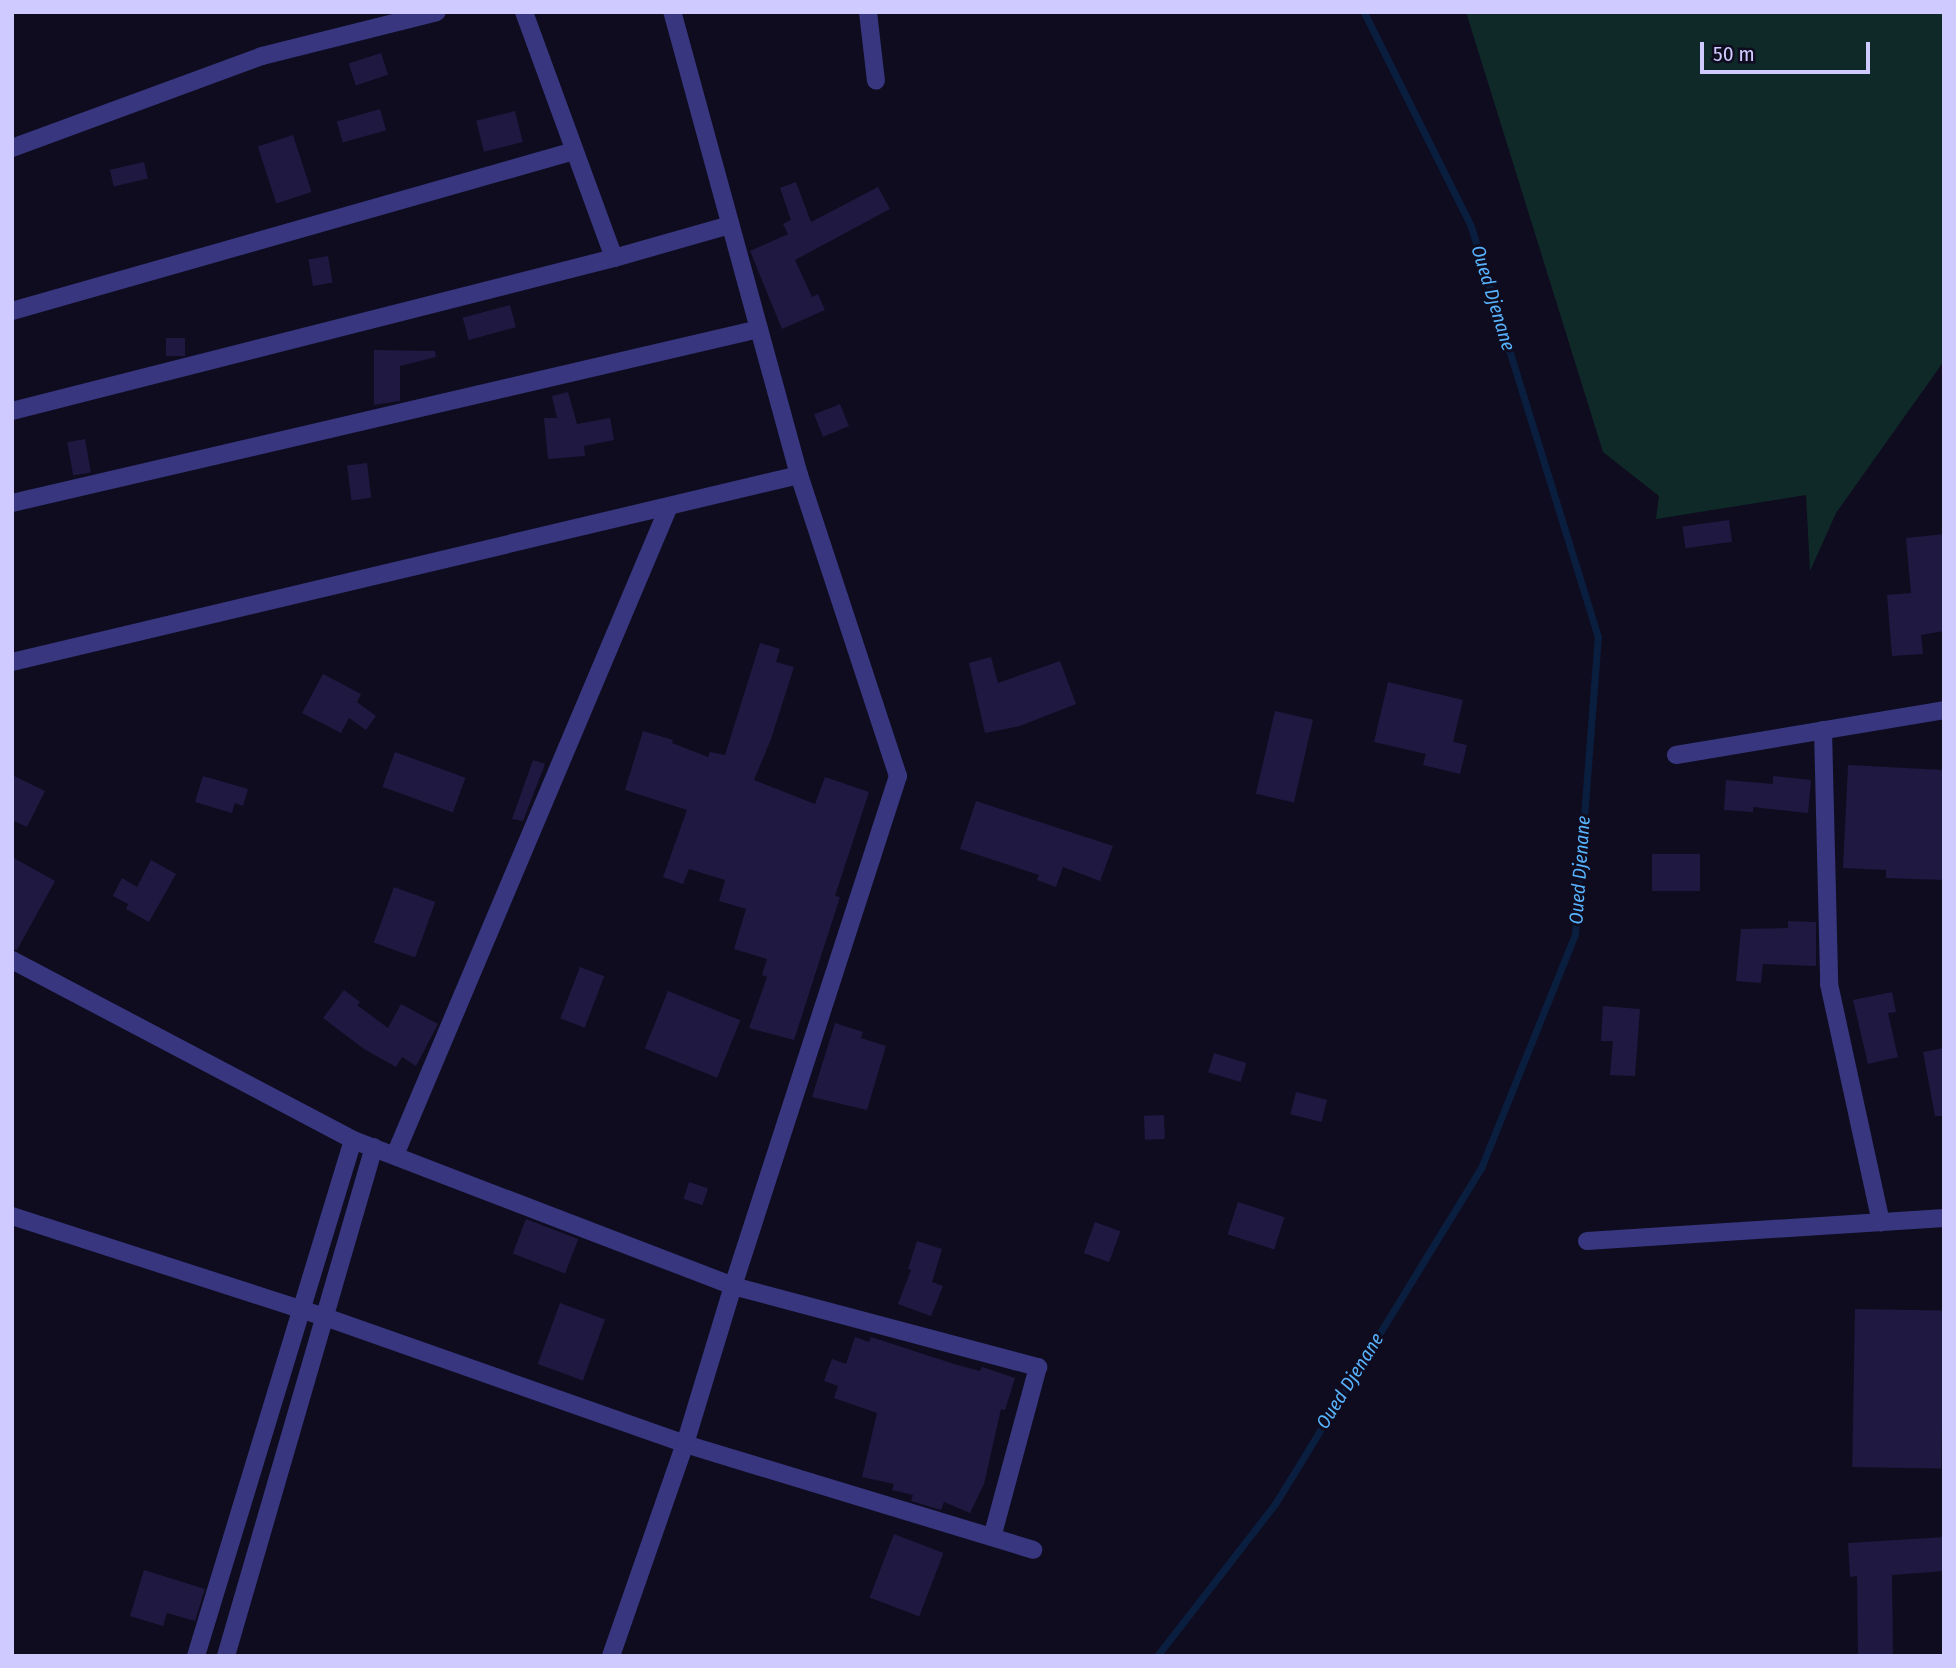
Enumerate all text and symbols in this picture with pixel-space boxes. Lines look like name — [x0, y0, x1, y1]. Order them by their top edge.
scale bar — [1704, 28, 1874, 72]
text: 50 m — [1713, 41, 1755, 67]
water label: Oued Djenane — [1466, 243, 1520, 353]
water label: Oued Djenane — [1565, 815, 1595, 925]
water label: Oued Djenane — [1312, 1329, 1388, 1433]

